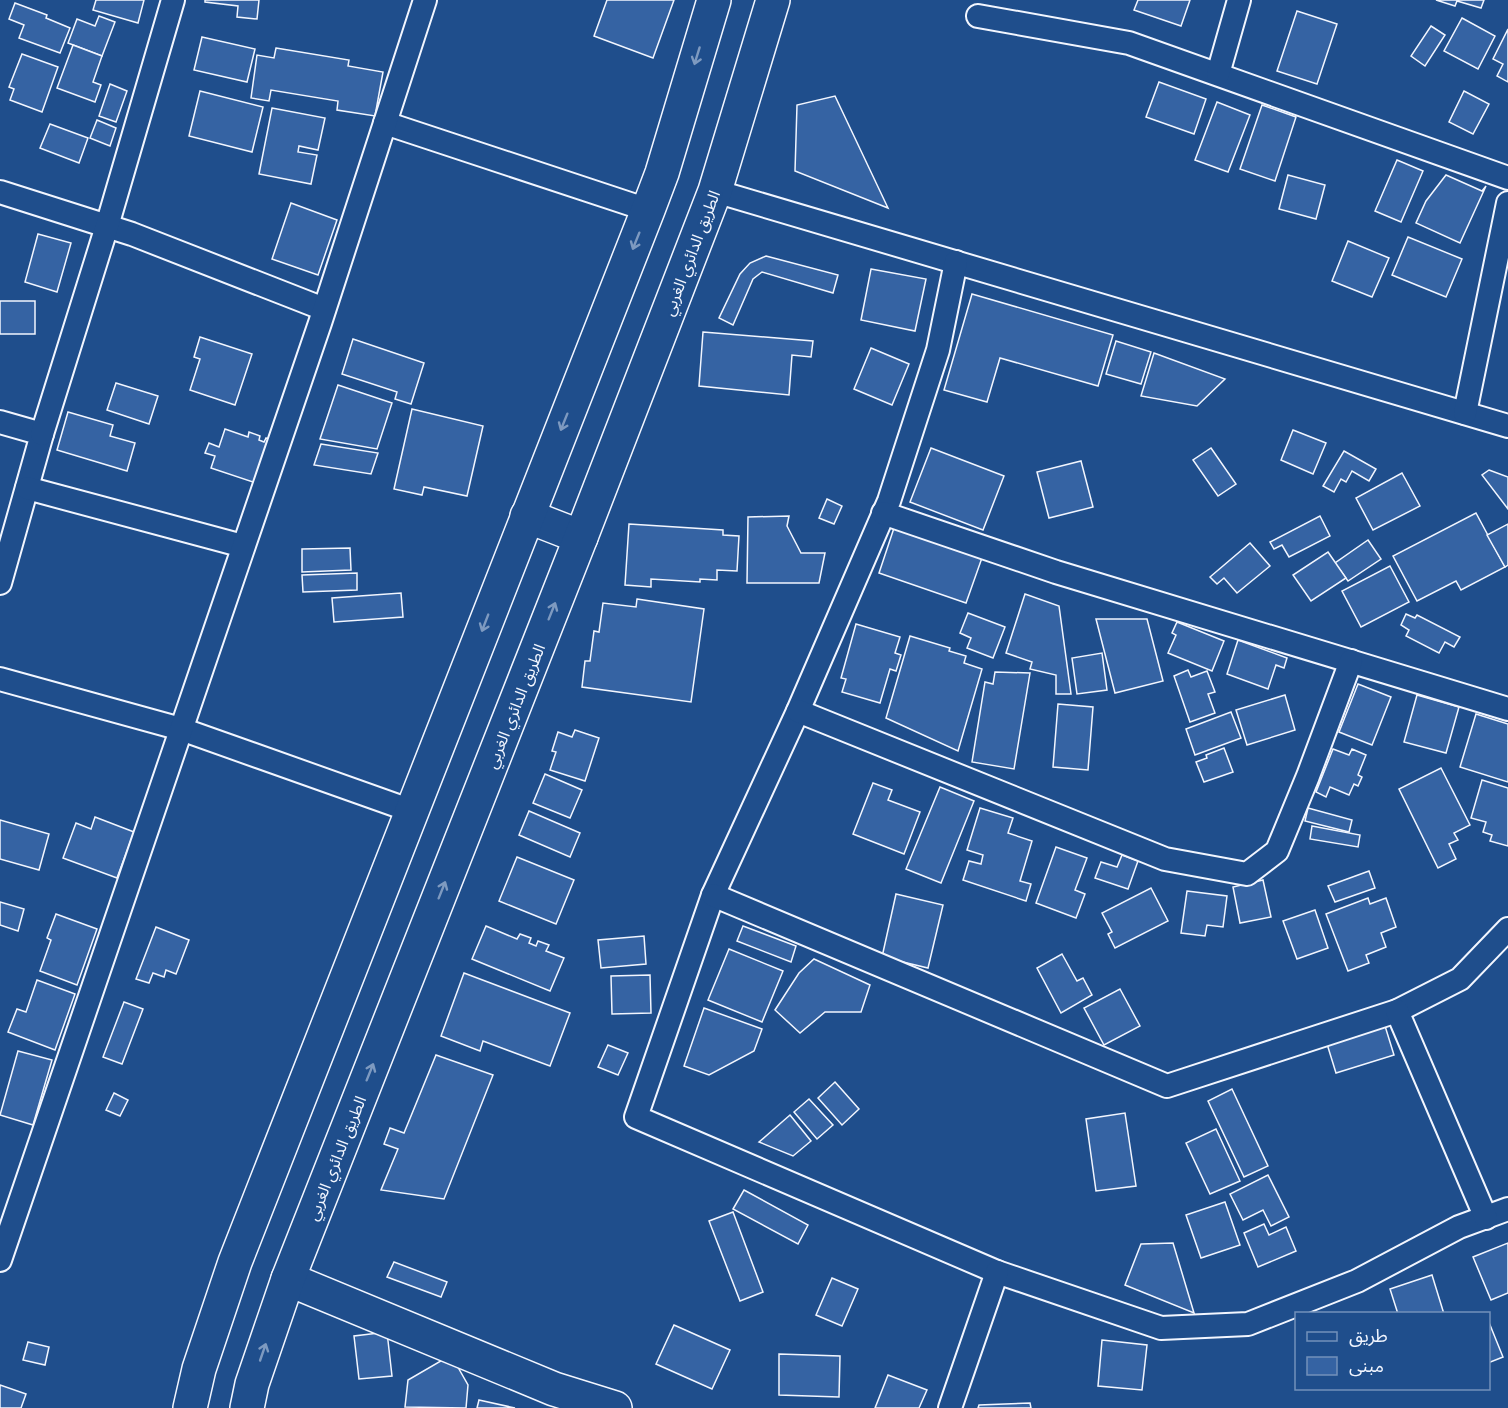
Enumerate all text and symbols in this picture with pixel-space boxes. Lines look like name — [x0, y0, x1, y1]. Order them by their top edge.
one-way arrow — [691, 46, 702, 65]
street label: الطريق الدائري الغربي — [657, 187, 727, 319]
one-way arrow — [630, 231, 641, 250]
one-way arrow — [558, 413, 569, 431]
one-way arrow — [547, 602, 558, 621]
one-way arrow — [479, 614, 490, 632]
street label: الطريق الدائري الغربي — [480, 640, 552, 772]
one-way arrow — [437, 881, 448, 900]
one-way arrow — [365, 1063, 376, 1081]
street label: الطريق الدائري الغربي — [301, 1092, 373, 1224]
legend — [1295, 1312, 1490, 1390]
text: طريق — [1349, 1323, 1388, 1347]
one-way arrow — [258, 1343, 269, 1362]
text: مبنى — [1349, 1353, 1384, 1377]

